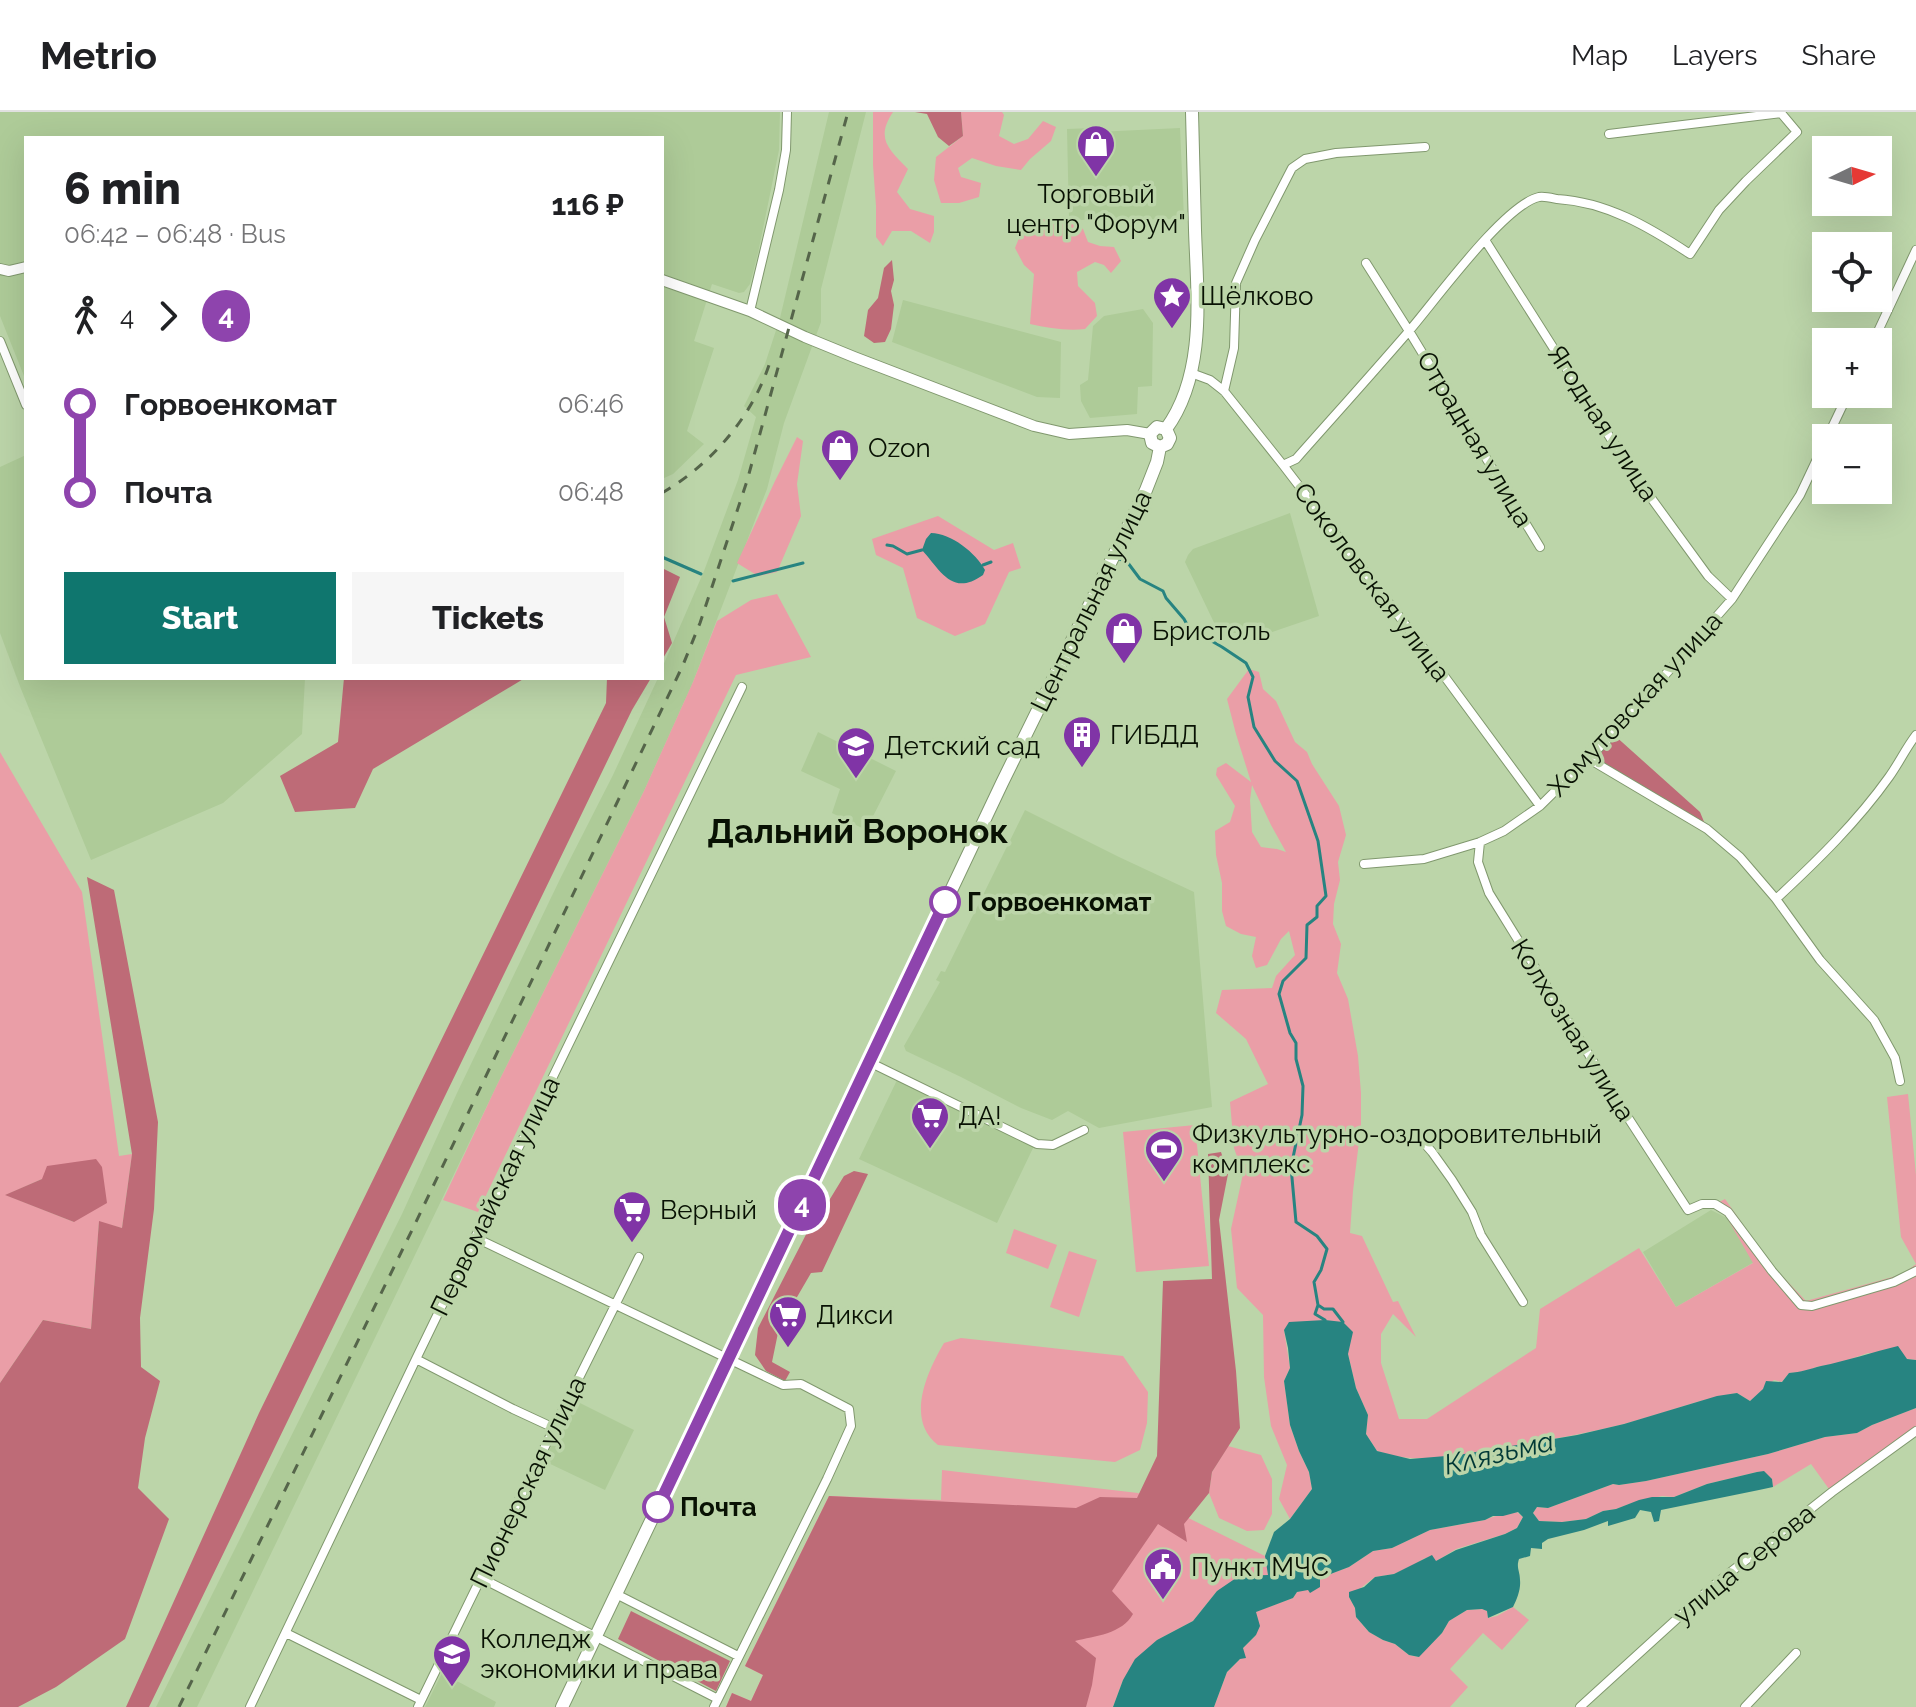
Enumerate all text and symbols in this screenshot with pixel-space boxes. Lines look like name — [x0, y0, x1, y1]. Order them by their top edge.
text: Metrio — [40, 33, 157, 78]
text: Map — [1571, 39, 1628, 72]
text: Layers — [1672, 39, 1758, 72]
text: Share — [1802, 39, 1876, 72]
shop icon: Торговый центр "Форум" — [1075, 123, 1117, 178]
north arrow — [1812, 136, 1892, 216]
map controls — [1812, 136, 1892, 504]
text: 6 min — [64, 163, 181, 214]
place label: Торговый центр "Форум" — [1006, 179, 1186, 239]
text: 116 ₽ — [552, 187, 624, 222]
text: 06:42 – 06:48 · Bus — [64, 219, 286, 249]
button: locate — [1812, 232, 1892, 312]
place icon: Щёлково — [1151, 275, 1193, 330]
place label: Щёлково — [1200, 281, 1313, 311]
icon: walk — [64, 294, 108, 338]
icon: forward — [146, 294, 190, 338]
text: 4 — [218, 299, 234, 332]
text: 4 — [120, 301, 134, 331]
button: + — [1812, 328, 1892, 408]
street label: Ягодная улица — [1541, 339, 1665, 507]
street label: Отрадная улица — [1411, 346, 1539, 532]
text: Горвоенкомат — [124, 387, 337, 422]
text: 06:46 — [558, 389, 624, 419]
button: − — [1812, 424, 1892, 504]
shop icon: Ozon — [819, 427, 861, 482]
place label: Ozon — [868, 433, 931, 463]
text: Почта — [124, 475, 213, 510]
text: 06:48 — [558, 477, 624, 507]
street label: Соколовская улица — [1288, 477, 1456, 687]
street label: Центральная улица — [1025, 486, 1157, 716]
button: Start — [64, 572, 336, 664]
button: Tickets — [352, 572, 624, 664]
street label: Хомутовская улица — [1542, 606, 1728, 802]
shop icon: Бристоль — [1103, 610, 1145, 665]
place label: Бристоль — [1152, 616, 1270, 646]
building icon: ГИБДД — [1061, 714, 1103, 769]
place label: ГИБДД — [1110, 720, 1199, 750]
school or university icon: Детский сад — [835, 725, 877, 780]
place label: Детский сад — [884, 731, 1040, 761]
district label: Дальний Воронок — [707, 811, 1009, 851]
marker: Горвоенкомат — [930, 887, 960, 917]
place label: Горвоенкомат — [967, 887, 1152, 917]
street label: Колхозная улица — [1505, 934, 1641, 1126]
street label: Первомайская улица — [424, 1072, 566, 1320]
supermarket icon: ДА! — [909, 1095, 951, 1150]
place label: ДА! — [958, 1101, 1002, 1131]
place label: Физкультурно-оздоровительный комплекс — [1192, 1119, 1602, 1179]
sports icon: Физкультурно-оздоровительный комплекс — [1143, 1128, 1185, 1183]
line badge: 4 — [776, 1179, 828, 1231]
text: 4 — [794, 1188, 810, 1221]
supermarket icon: Верный — [611, 1189, 653, 1244]
place label: Верный — [660, 1195, 757, 1225]
supermarket icon: Дикси — [767, 1294, 809, 1349]
place label: Дикси — [816, 1300, 893, 1330]
street label: Пионерская улица — [464, 1372, 592, 1592]
water label: Клязьма — [1441, 1424, 1557, 1482]
marker: Почта — [643, 1492, 673, 1522]
place label: Почта — [680, 1492, 757, 1522]
street label: улица Серова — [1667, 1498, 1821, 1630]
public building icon: Пункт МЧС — [1142, 1546, 1184, 1601]
place label: Пункт МЧС — [1191, 1552, 1329, 1582]
place label: Колледж экономики и права — [480, 1624, 718, 1684]
school or university icon: Колледж экономики и права — [431, 1633, 473, 1688]

